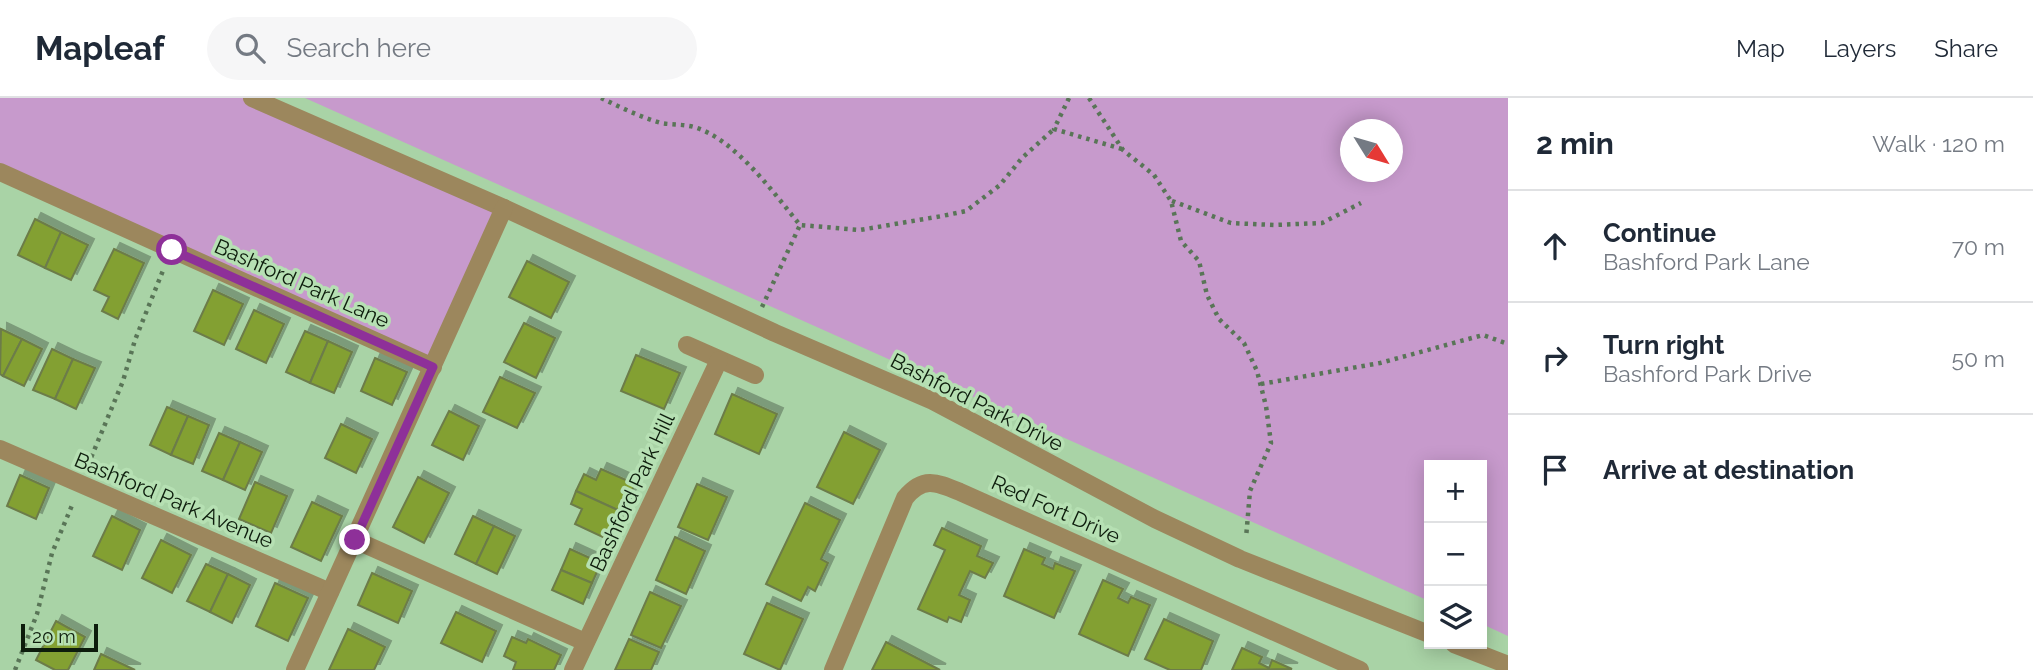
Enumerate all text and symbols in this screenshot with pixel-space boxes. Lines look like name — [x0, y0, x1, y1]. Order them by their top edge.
search box — [207, 17, 697, 80]
text: Mapleaf — [35, 29, 165, 68]
icon: search — [231, 29, 269, 67]
text: Search here — [287, 33, 431, 63]
text: Map — [1736, 34, 1785, 63]
text: Layers — [1823, 34, 1896, 63]
text: Share — [1934, 34, 1998, 63]
north arrow — [1340, 119, 1403, 182]
text: 2 min — [1536, 126, 1614, 161]
text: Walk · 120 m — [1872, 130, 2005, 157]
text: Continue — [1603, 218, 1716, 248]
icon: ahead — [1536, 227, 1574, 265]
street label: Bashford Park Lane — [211, 233, 393, 333]
text: 70 m — [1952, 233, 2005, 260]
route start — [156, 234, 187, 265]
text: Bashford Park Lane — [1603, 248, 1810, 275]
text: Turn right — [1603, 330, 1724, 360]
icon: right — [1536, 339, 1574, 377]
text: 50 m — [1951, 345, 2005, 372]
street label: Bashford Park Drive — [886, 348, 1068, 456]
text: Bashford Park Drive — [1603, 360, 1812, 387]
street label: Bashford Park Hill — [584, 409, 680, 575]
street label: Bashford Park Avenue — [71, 447, 277, 553]
icon: arrive — [1536, 451, 1574, 489]
text: Arrive at destination — [1603, 455, 1854, 485]
map controls — [1424, 460, 1487, 649]
button: + — [1424, 460, 1487, 523]
street label: Red Fort Drive — [988, 469, 1124, 549]
button: − — [1424, 523, 1487, 586]
route end — [339, 524, 370, 555]
button: layers — [1424, 586, 1487, 649]
scale bar — [21, 621, 98, 653]
text: 20 m — [32, 625, 76, 647]

